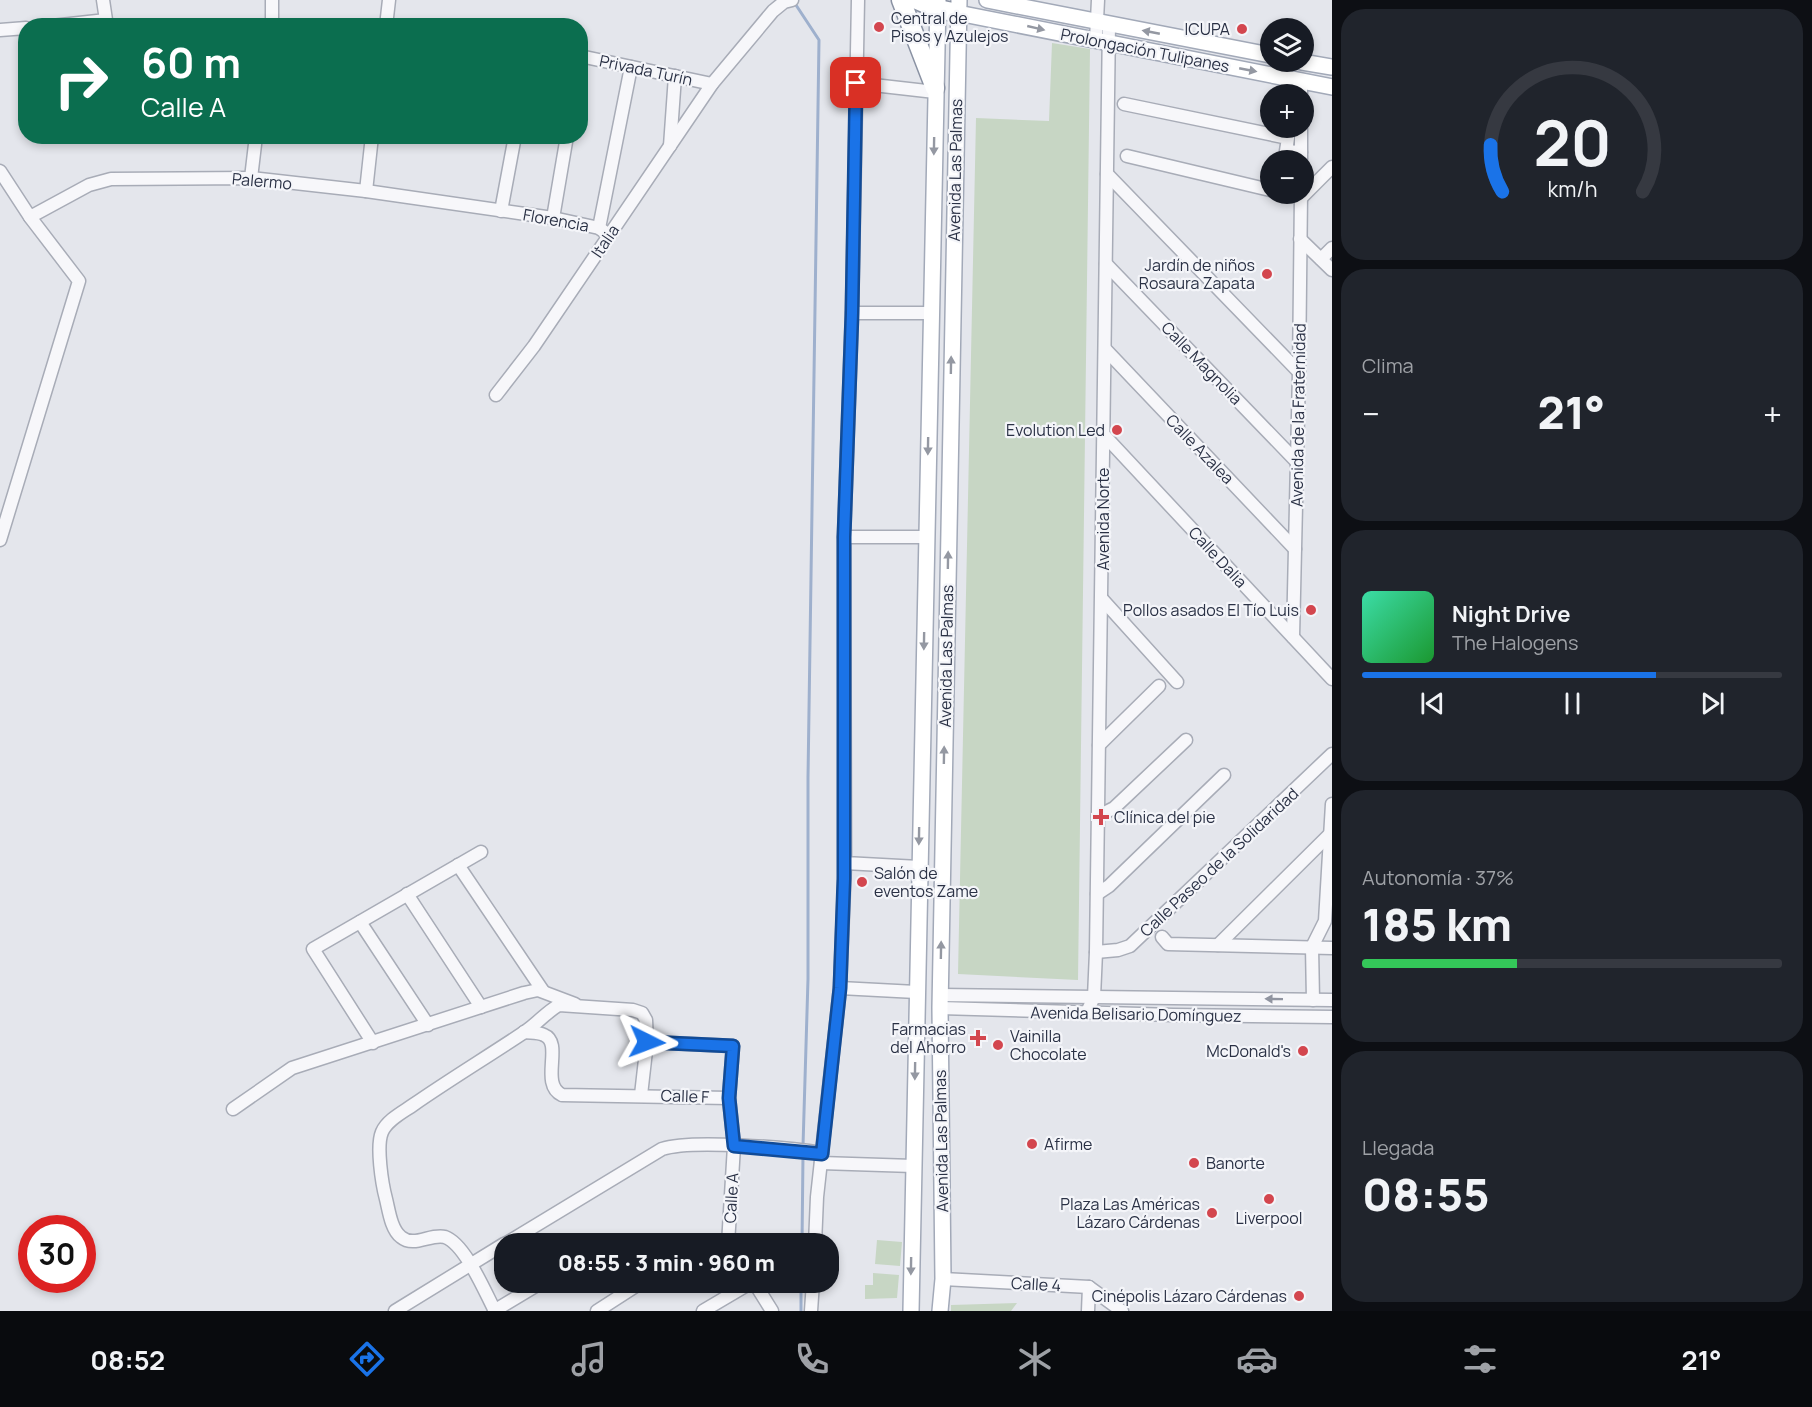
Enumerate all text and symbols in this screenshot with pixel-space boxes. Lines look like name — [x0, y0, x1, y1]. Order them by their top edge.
place label: Central de Pisos y Azulejos — [891, 7, 1008, 47]
place label: ICUPA — [1185, 18, 1230, 40]
map controls — [1260, 18, 1314, 204]
button: layers — [1260, 18, 1314, 72]
marker: Central de Pisos y Azulejos — [872, 20, 886, 34]
marker: ICUPA — [1235, 22, 1249, 36]
street label: Prolongación Tulipanes — [1059, 23, 1231, 77]
one-way arrow — [1027, 24, 1046, 33]
one-way arrow — [1142, 27, 1161, 36]
text: 60 m — [141, 33, 241, 91]
icon: right — [42, 42, 120, 120]
street label: Privada Turín — [597, 49, 695, 91]
pin — [830, 57, 881, 108]
icon: arrive — [839, 66, 872, 99]
one-way arrow — [1239, 66, 1258, 75]
button: + — [1260, 84, 1314, 138]
text: Calle A — [141, 88, 226, 125]
street label: Avenida Las Palmas — [943, 98, 967, 242]
text: 20 — [1533, 99, 1611, 185]
one-way arrow — [930, 137, 939, 156]
button: − — [1260, 150, 1314, 204]
street label: Palermo — [231, 167, 293, 195]
text: km/h — [1547, 174, 1597, 203]
street label: Florencia — [521, 203, 591, 237]
street label: Italia — [586, 220, 624, 262]
place label: Jardín de niños Rosaura Zapata — [1139, 254, 1255, 294]
marker: Jardín de niños Rosaura Zapata — [1260, 267, 1274, 281]
street label: Calle Magnolia — [1157, 317, 1247, 409]
street label: Avenida de la Fraternidad — [1285, 323, 1311, 507]
text: Clima — [1362, 352, 1414, 379]
one-way arrow — [947, 355, 956, 374]
text: 21° — [1537, 381, 1605, 443]
text: − — [1362, 391, 1380, 436]
text: + — [1763, 391, 1782, 436]
street label: Calle Azalea — [1161, 409, 1239, 489]
place label: Evolution Led — [1006, 419, 1105, 441]
marker: Evolution Led — [1110, 423, 1124, 437]
one-way arrow — [923, 437, 933, 456]
street label: Avenida Norte — [1092, 468, 1114, 570]
street label: Calle Dalia — [1184, 522, 1252, 592]
one-way arrow — [943, 550, 953, 569]
street label: Avenida Las Palmas — [934, 584, 958, 728]
place label: Pollos asados El Tío Luis — [1123, 599, 1299, 621]
text: Night Drive — [1452, 599, 1571, 629]
marker: Pollos asados El Tío Luis — [1304, 603, 1318, 617]
text: The Halogens — [1452, 629, 1578, 656]
one-way arrow — [919, 632, 928, 651]
icon: previous — [1416, 687, 1449, 720]
icon: pause — [1556, 687, 1589, 720]
icon: next — [1696, 687, 1729, 720]
one-way arrow — [940, 745, 949, 764]
street label: Calle Paseo de la Solidaridad — [1135, 783, 1303, 941]
place label: Clínica del pie — [1114, 806, 1215, 828]
marker: Clínica del pie — [1092, 808, 1110, 826]
one-way arrow — [914, 826, 924, 845]
place label: Salón de eventos Zame — [874, 862, 978, 902]
text: Autonomía · 37% — [1362, 864, 1514, 891]
marker: Salón de eventos Zame — [855, 875, 869, 889]
text: 185 km — [1362, 893, 1512, 955]
one-way arrow — [936, 940, 946, 959]
one-way arrow — [1264, 995, 1283, 1004]
street label: Avenida Belisario Domínguez — [1030, 1001, 1242, 1027]
position arrow — [615, 1010, 679, 1074]
place label: Farmacias del Ahorro — [890, 1018, 966, 1058]
place label: Vainilla Chocolate — [1010, 1025, 1087, 1065]
marker: Farmacias del Ahorro — [971, 1031, 985, 1045]
marker: Vainilla Chocolate — [991, 1038, 1005, 1052]
place label: McDonald's — [1206, 1040, 1291, 1062]
marker: McDonald's — [1296, 1044, 1310, 1058]
one-way arrow — [910, 1062, 919, 1081]
street label: Avenida Las Palmas — [929, 1069, 953, 1213]
street label: Calle F — [660, 1084, 710, 1108]
place label: Afirme — [1044, 1133, 1092, 1155]
text: Llegada — [1362, 1134, 1434, 1161]
marker: Afirme — [1025, 1137, 1039, 1151]
place label: Banorte — [1206, 1152, 1265, 1174]
marker: Banorte — [1187, 1156, 1201, 1170]
text: 08:55 — [1362, 1163, 1489, 1225]
street label: Calle A — [719, 1172, 743, 1224]
marker: Liverpool — [1262, 1192, 1276, 1206]
place label: Plaza Las Américas Lázaro Cárdenas — [1060, 1193, 1200, 1233]
marker: Plaza Las Américas Lázaro Cárdenas — [1205, 1206, 1219, 1220]
place label: Liverpool — [1236, 1207, 1302, 1229]
speed limit sign: 30 — [18, 1215, 96, 1293]
text: 08:55 · 3 min · 960 m — [558, 1248, 775, 1278]
one-way arrow — [907, 1257, 916, 1276]
street label: Calle 4 — [1011, 1272, 1061, 1296]
place label: Cinépolis Lázaro Cárdenas — [1092, 1285, 1287, 1307]
marker: Cinépolis Lázaro Cárdenas — [1292, 1289, 1306, 1303]
icon: directions — [346, 1338, 388, 1380]
icon: music — [568, 1338, 610, 1380]
icon: phone — [791, 1338, 833, 1380]
icon: climate — [1014, 1338, 1056, 1380]
icon: car — [1236, 1338, 1278, 1380]
icon: filters — [1459, 1338, 1501, 1380]
text: 08:52 — [90, 1341, 165, 1378]
text: 21° — [1682, 1341, 1722, 1378]

